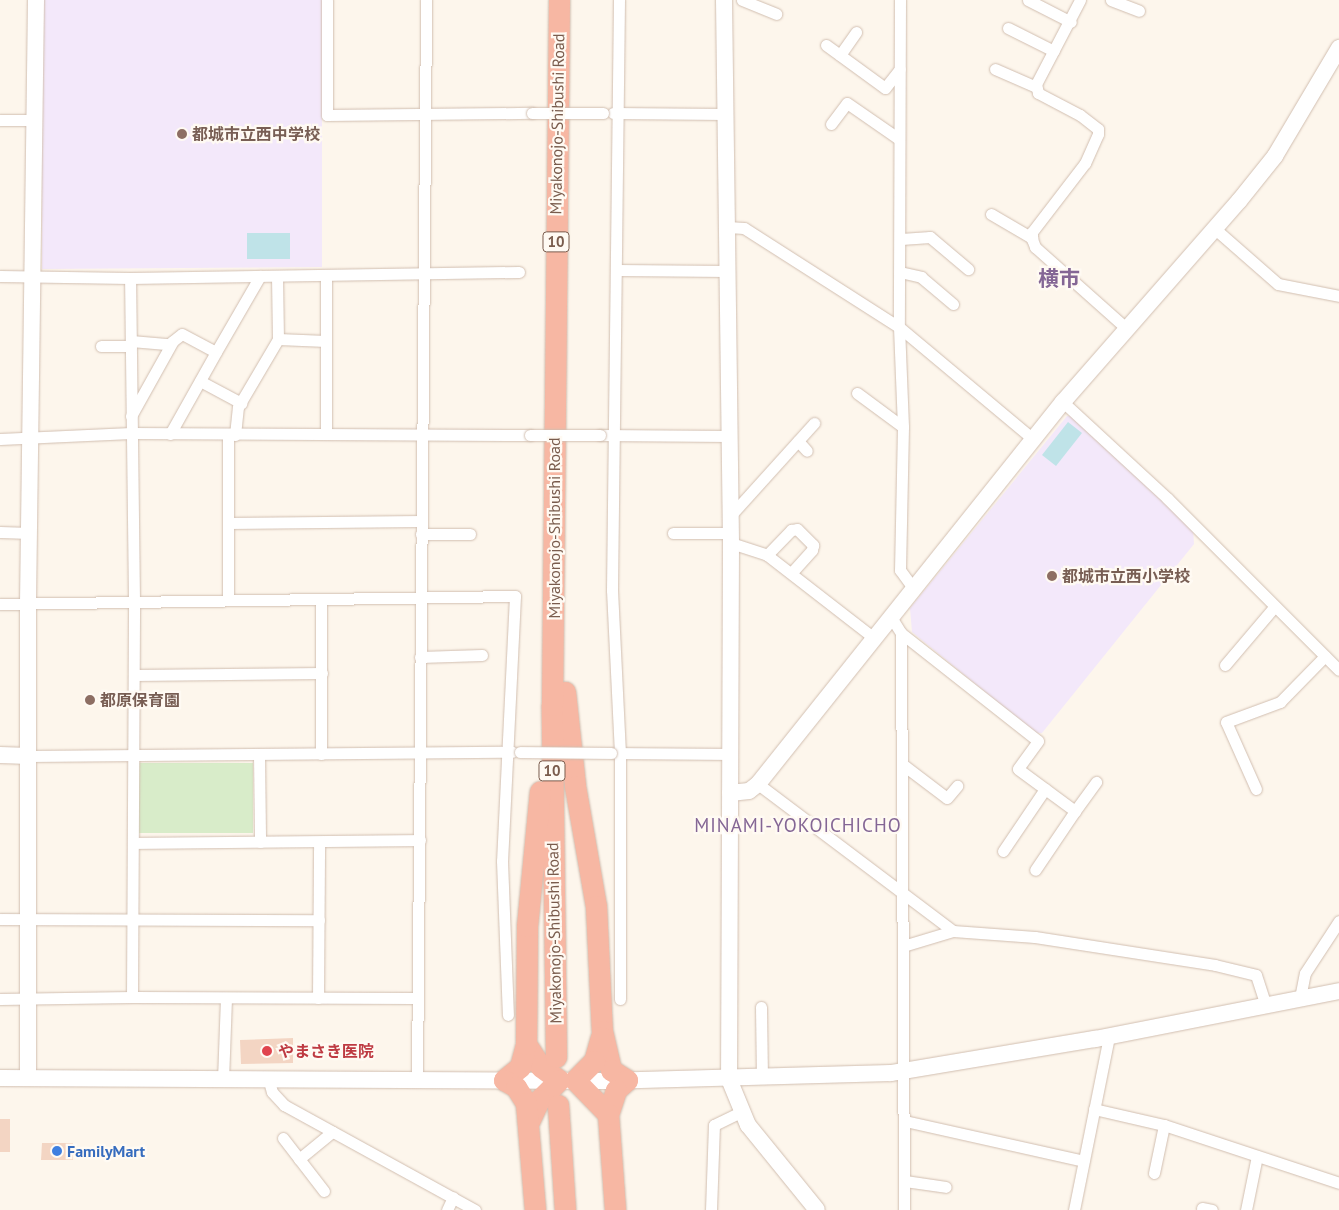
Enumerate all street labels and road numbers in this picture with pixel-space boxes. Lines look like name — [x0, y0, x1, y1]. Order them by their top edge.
street label: Miyakonojo-Shibushi Road — [546, 33, 568, 215]
road number: 10 — [542, 230, 570, 254]
street label: Miyakonojo-Shibushi Road — [544, 437, 564, 619]
road number: 10 — [538, 758, 566, 784]
street label: Miyakonojo-Shibushi Road — [543, 842, 565, 1024]

